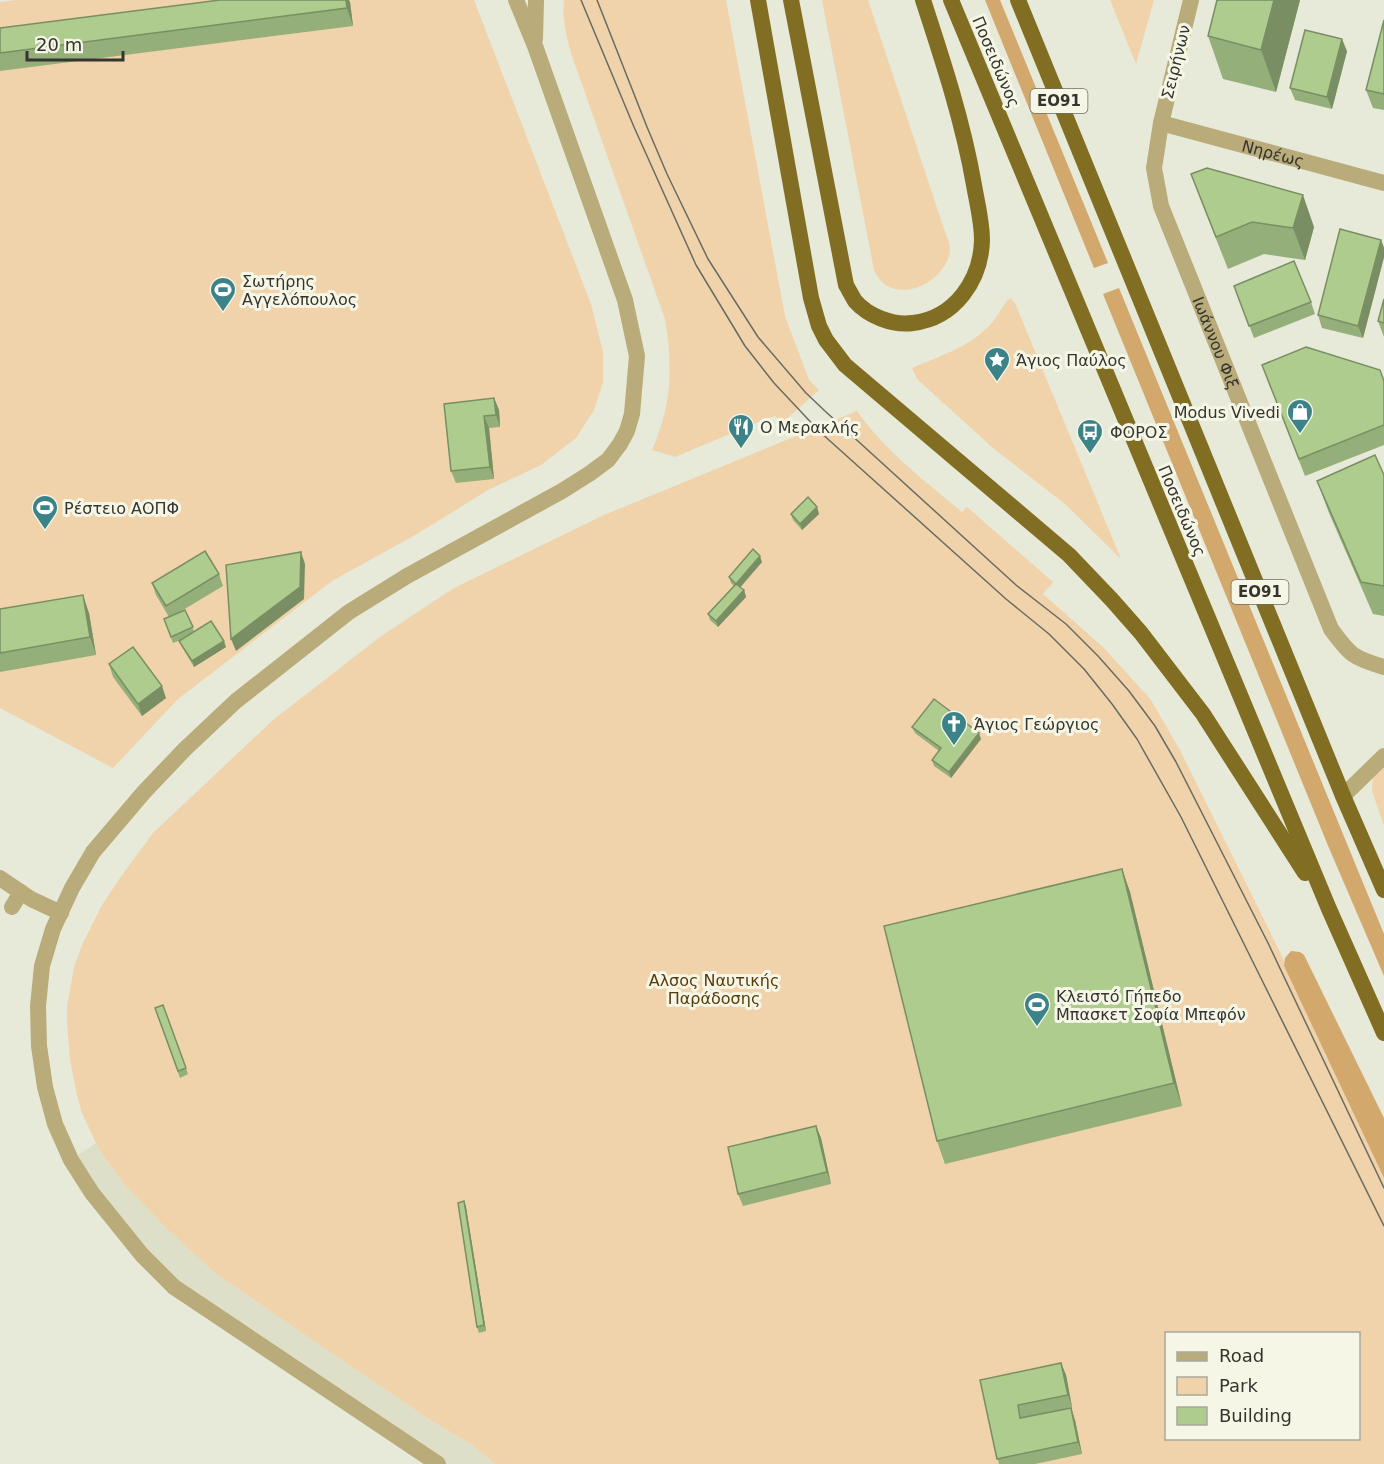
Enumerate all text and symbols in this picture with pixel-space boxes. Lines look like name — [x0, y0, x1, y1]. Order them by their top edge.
street label: Ποσειδώνος — [968, 13, 1024, 111]
street label: Σειρήνων — [1158, 23, 1194, 101]
scale bar — [27, 24, 123, 62]
text: 20 m — [36, 34, 82, 55]
road number: ΕΟ91 — [1030, 89, 1088, 113]
street label: Νηρέως — [1240, 136, 1306, 171]
place label: Σωτήρης Αγγελόπουλος — [242, 272, 357, 309]
sports icon: Σωτήρης Αγγελόπουλος — [208, 275, 238, 313]
street label: Ιωάννου Φιξ — [1189, 294, 1243, 392]
place icon: Άγιος Παύλος — [982, 345, 1012, 383]
place label: Άγιος Παύλος — [1016, 351, 1127, 370]
shop icon: Modus Vivedi — [1285, 397, 1315, 435]
place label: Modus Vivedi — [1174, 403, 1280, 422]
restaurant icon: Ο Μερακλής — [726, 412, 756, 450]
bus stop icon: ΦΟΡΟΣ — [1075, 417, 1105, 455]
place label: Ο Μερακλής — [760, 418, 859, 437]
place label: ΦΟΡΟΣ — [1110, 423, 1168, 442]
street label: Ποσειδώνος — [1154, 462, 1210, 560]
sports icon: Ρέστειο ΑΟΠΦ — [30, 493, 60, 531]
place label: Ρέστειο ΑΟΠΦ — [64, 499, 179, 518]
road number: ΕΟ91 — [1232, 580, 1288, 604]
church icon: Άγιος Γεώργιος — [939, 709, 969, 747]
place label: Άγιος Γεώργιος — [974, 715, 1099, 734]
park label: Αλσος Ναυτικής Παράδοσης — [649, 971, 779, 1008]
place label: Κλειστό Γήπεδο Μπασκετ Σοφία Μπεφόν — [1056, 987, 1246, 1024]
sports icon: Κλειστό Γήπεδο Μπασκετ Σοφία Μπεφόν — [1022, 990, 1052, 1028]
legend — [1165, 1332, 1360, 1440]
text: Road — [1219, 1345, 1264, 1366]
text: Park — [1219, 1375, 1258, 1396]
text: Building — [1219, 1405, 1292, 1426]

